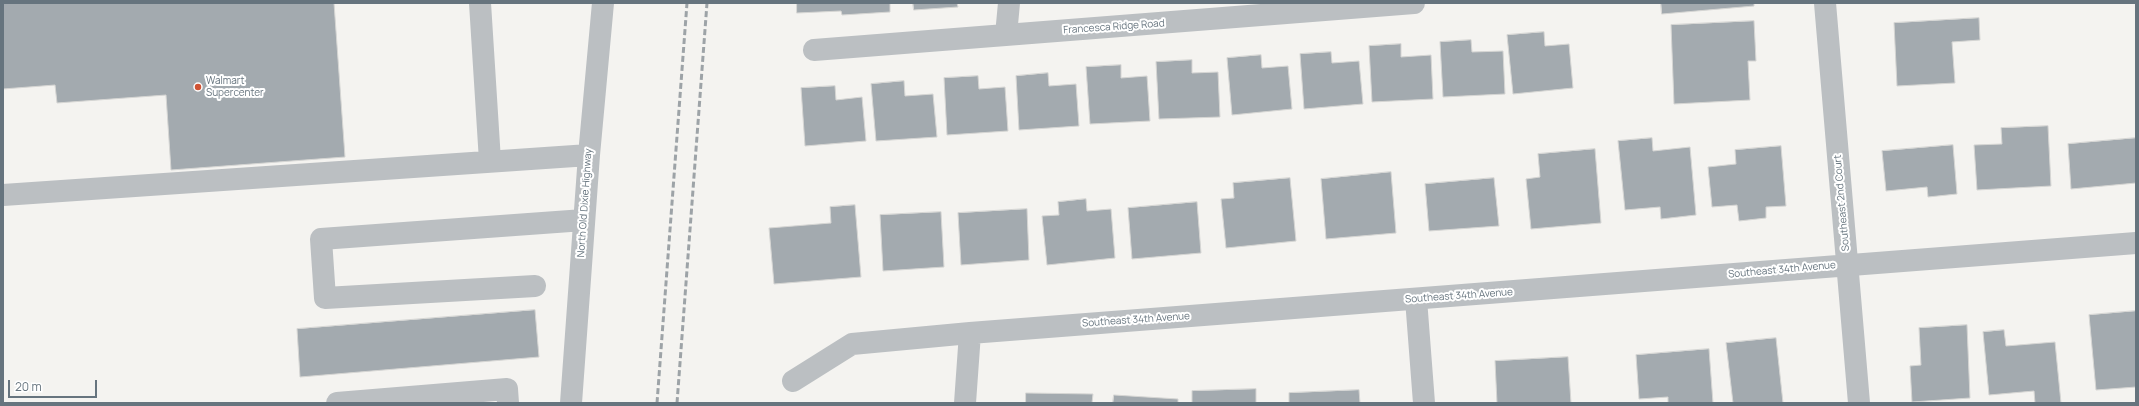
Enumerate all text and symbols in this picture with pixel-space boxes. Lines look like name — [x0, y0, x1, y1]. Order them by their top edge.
street label: Francesca Ridge Road — [1063, 17, 1165, 37]
place label: Walmart Supercenter — [206, 75, 264, 98]
marker: Walmart Supercenter — [193, 82, 203, 92]
street label: North Old Dixie Highway — [575, 148, 595, 258]
street label: Southeast 2nd Court — [1832, 154, 1852, 252]
street label: Southeast 34th Avenue — [1728, 259, 1836, 281]
street label: Southeast 34th Avenue — [1405, 286, 1513, 306]
street label: Southeast 34th Avenue — [1082, 310, 1190, 330]
scale bar — [10, 372, 99, 398]
text: 20 m — [15, 378, 42, 395]

